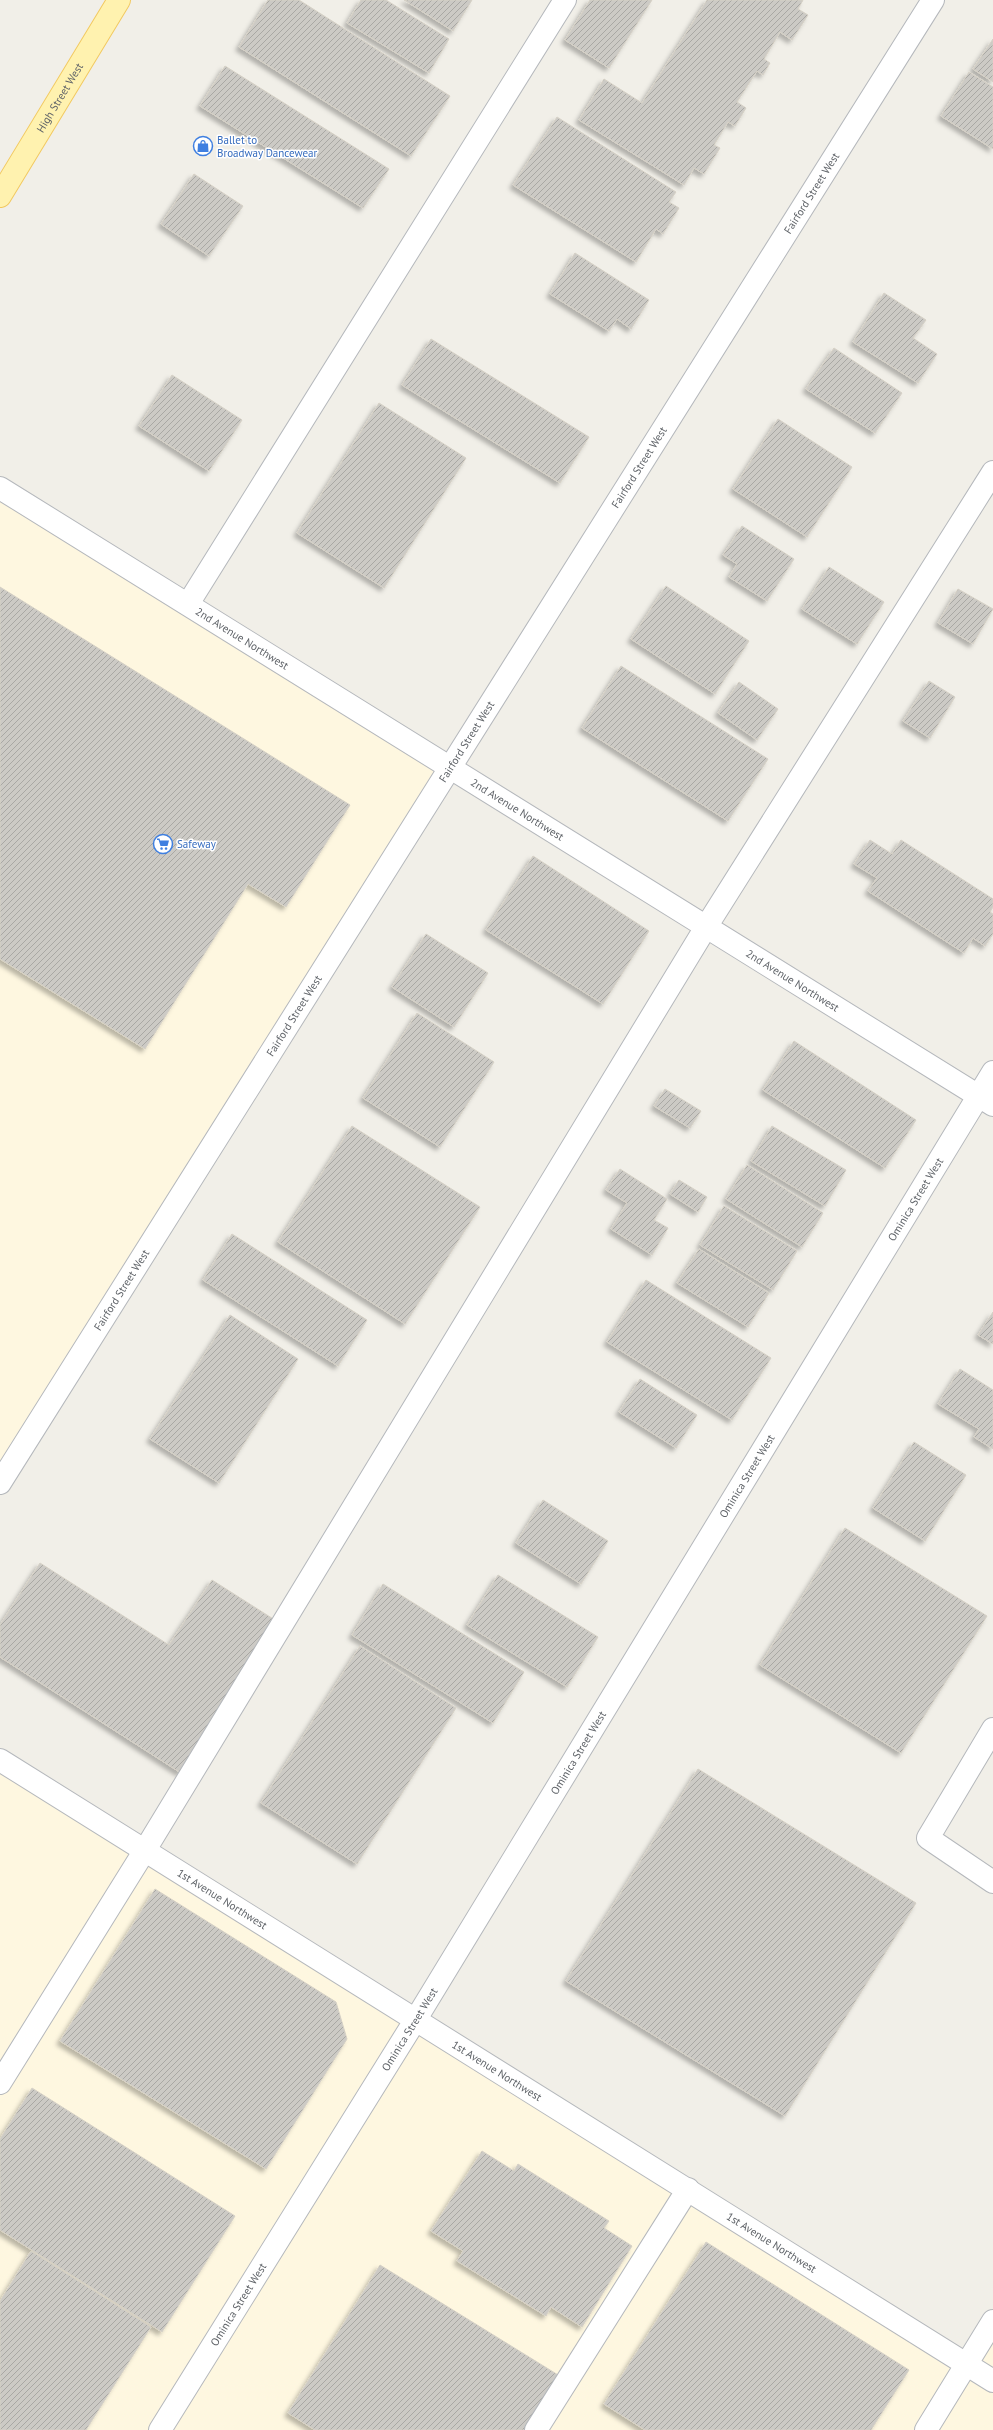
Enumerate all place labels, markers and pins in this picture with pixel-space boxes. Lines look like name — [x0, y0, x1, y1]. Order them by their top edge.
place label: Ballet to Broadway Dancewear — [217, 133, 317, 160]
shop icon: Ballet to Broadway Dancewear — [192, 135, 214, 157]
supermarket icon: Safeway — [152, 833, 174, 855]
place label: Safeway — [177, 837, 217, 851]

